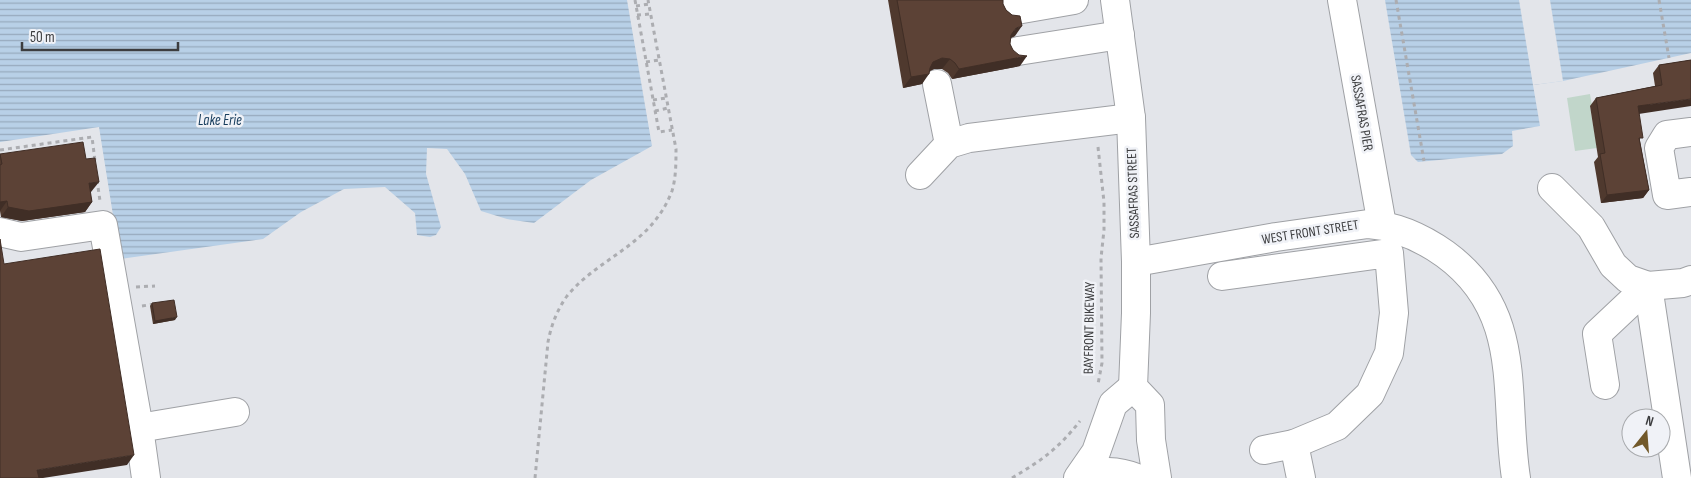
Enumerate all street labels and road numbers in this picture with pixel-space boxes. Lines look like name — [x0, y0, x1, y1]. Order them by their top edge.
street label: SASSAFRAS PIER — [1347, 74, 1377, 153]
street label: SASSAFRAS STREET — [1123, 147, 1143, 239]
street label: WEST FRONT STREET — [1260, 216, 1360, 248]
street label: BAYFRONT BIKEWAY — [1080, 282, 1098, 374]

